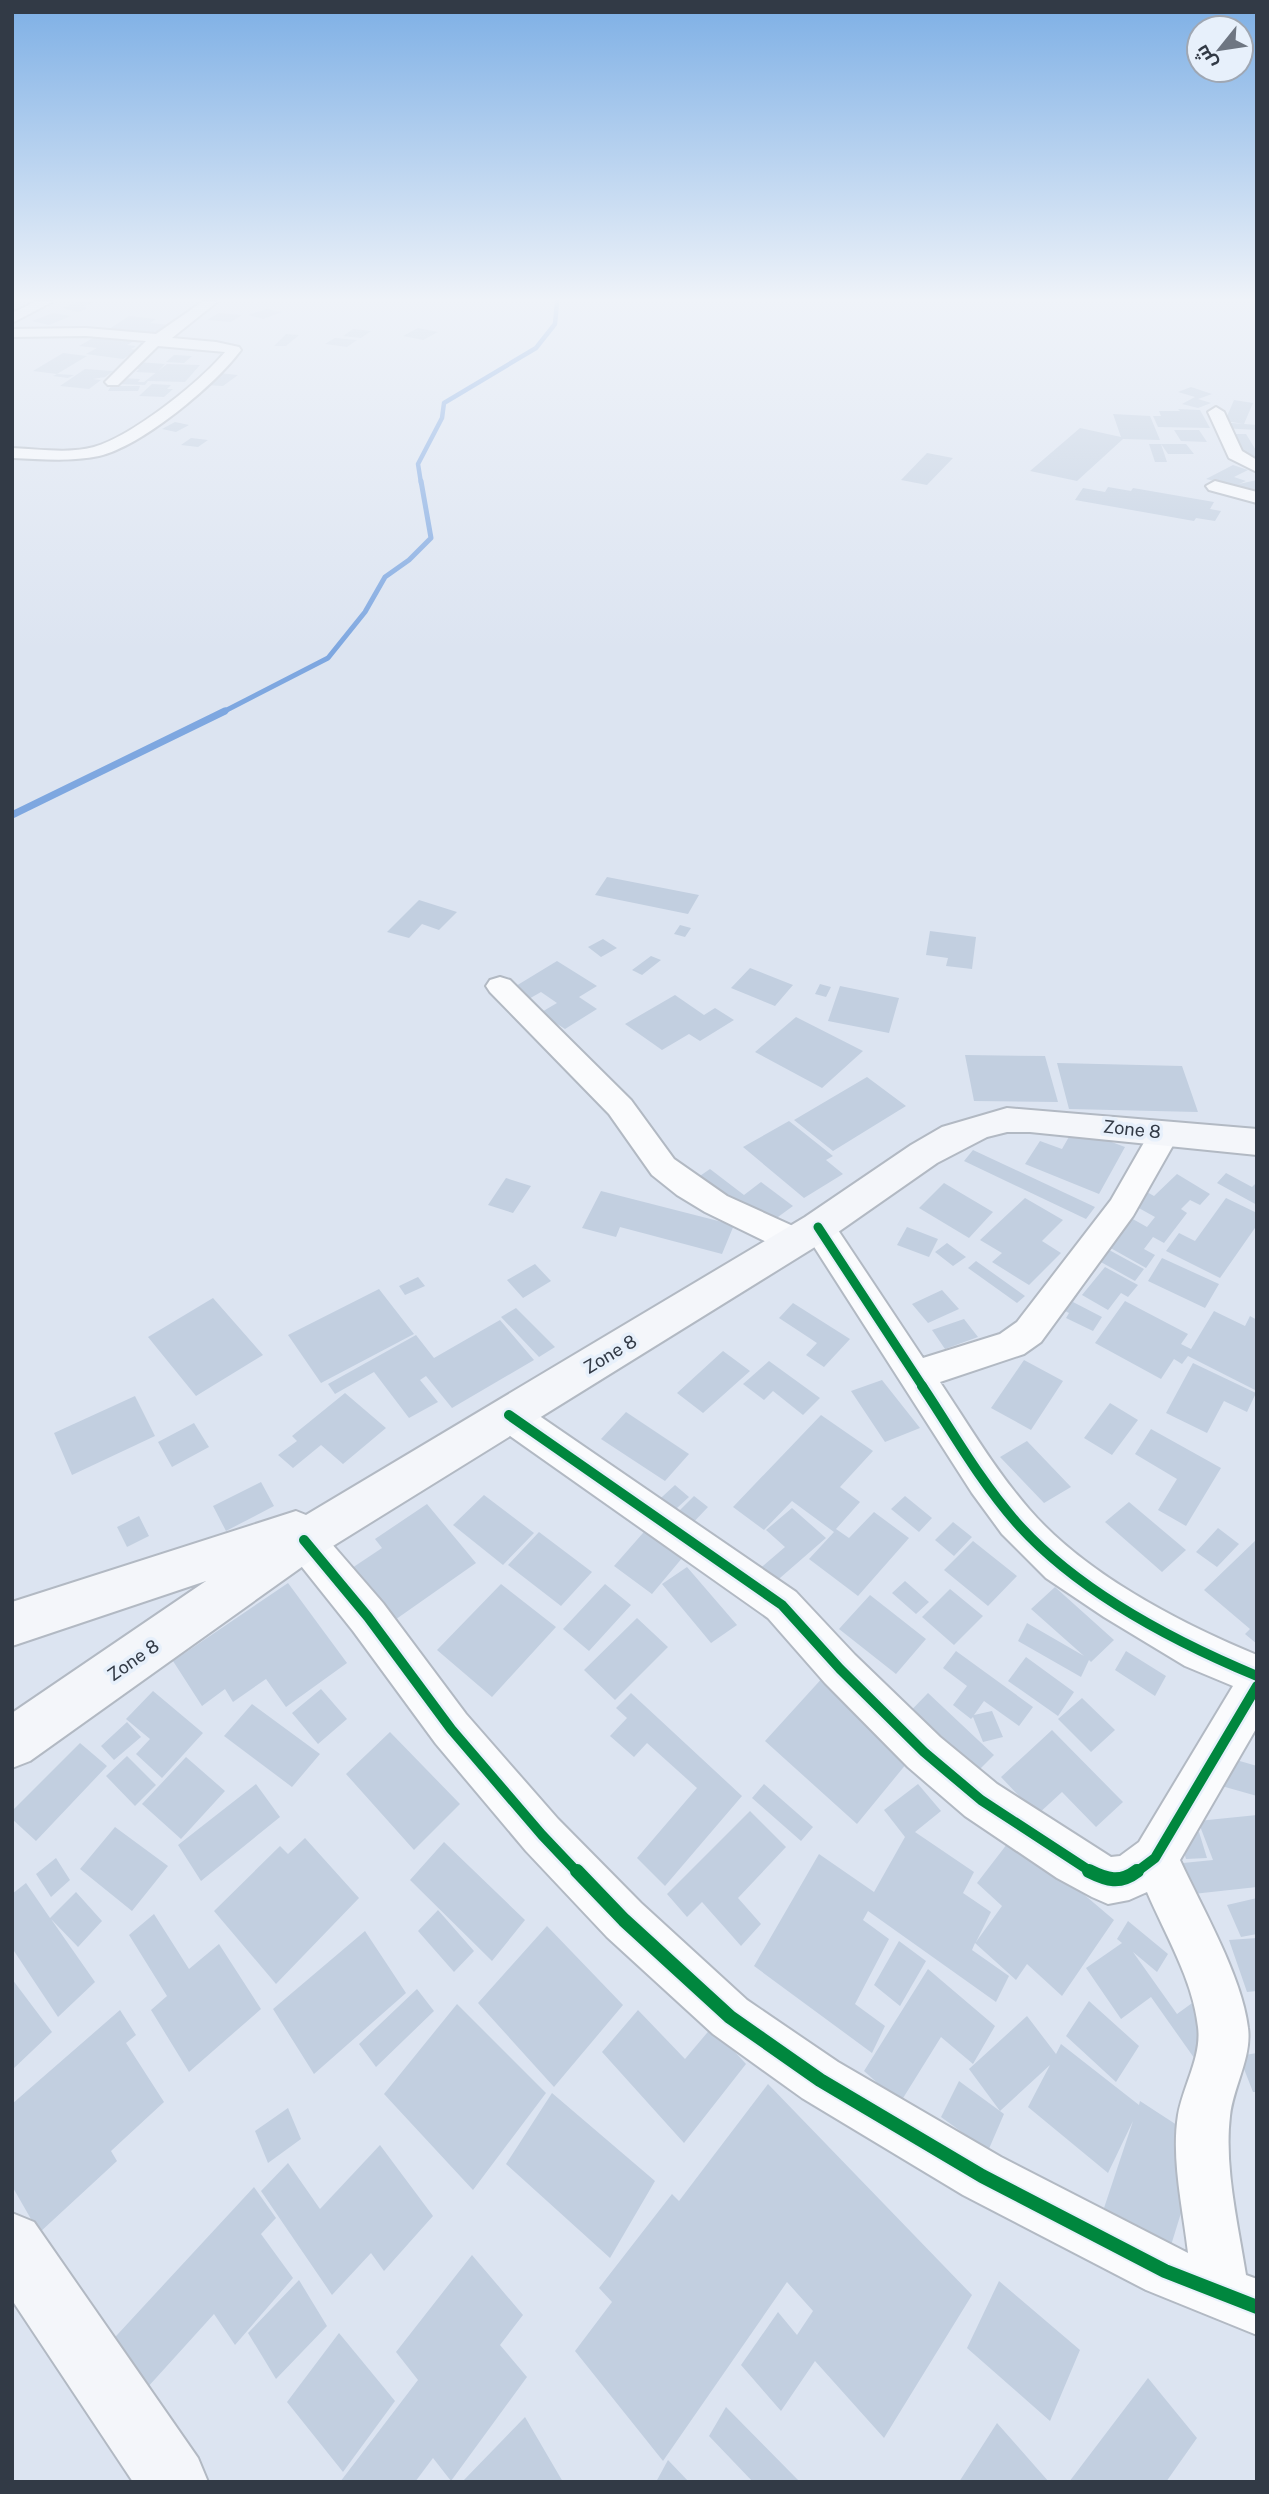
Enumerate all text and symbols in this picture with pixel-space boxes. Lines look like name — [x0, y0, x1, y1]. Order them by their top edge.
north arrow — [1185, 14, 1255, 84]
text: ش — [1190, 41, 1222, 74]
street label: Zone 8 — [1102, 1116, 1162, 1142]
street label: Zone 8 — [580, 1330, 640, 1378]
street label: Zone 8 — [103, 1635, 163, 1685]

